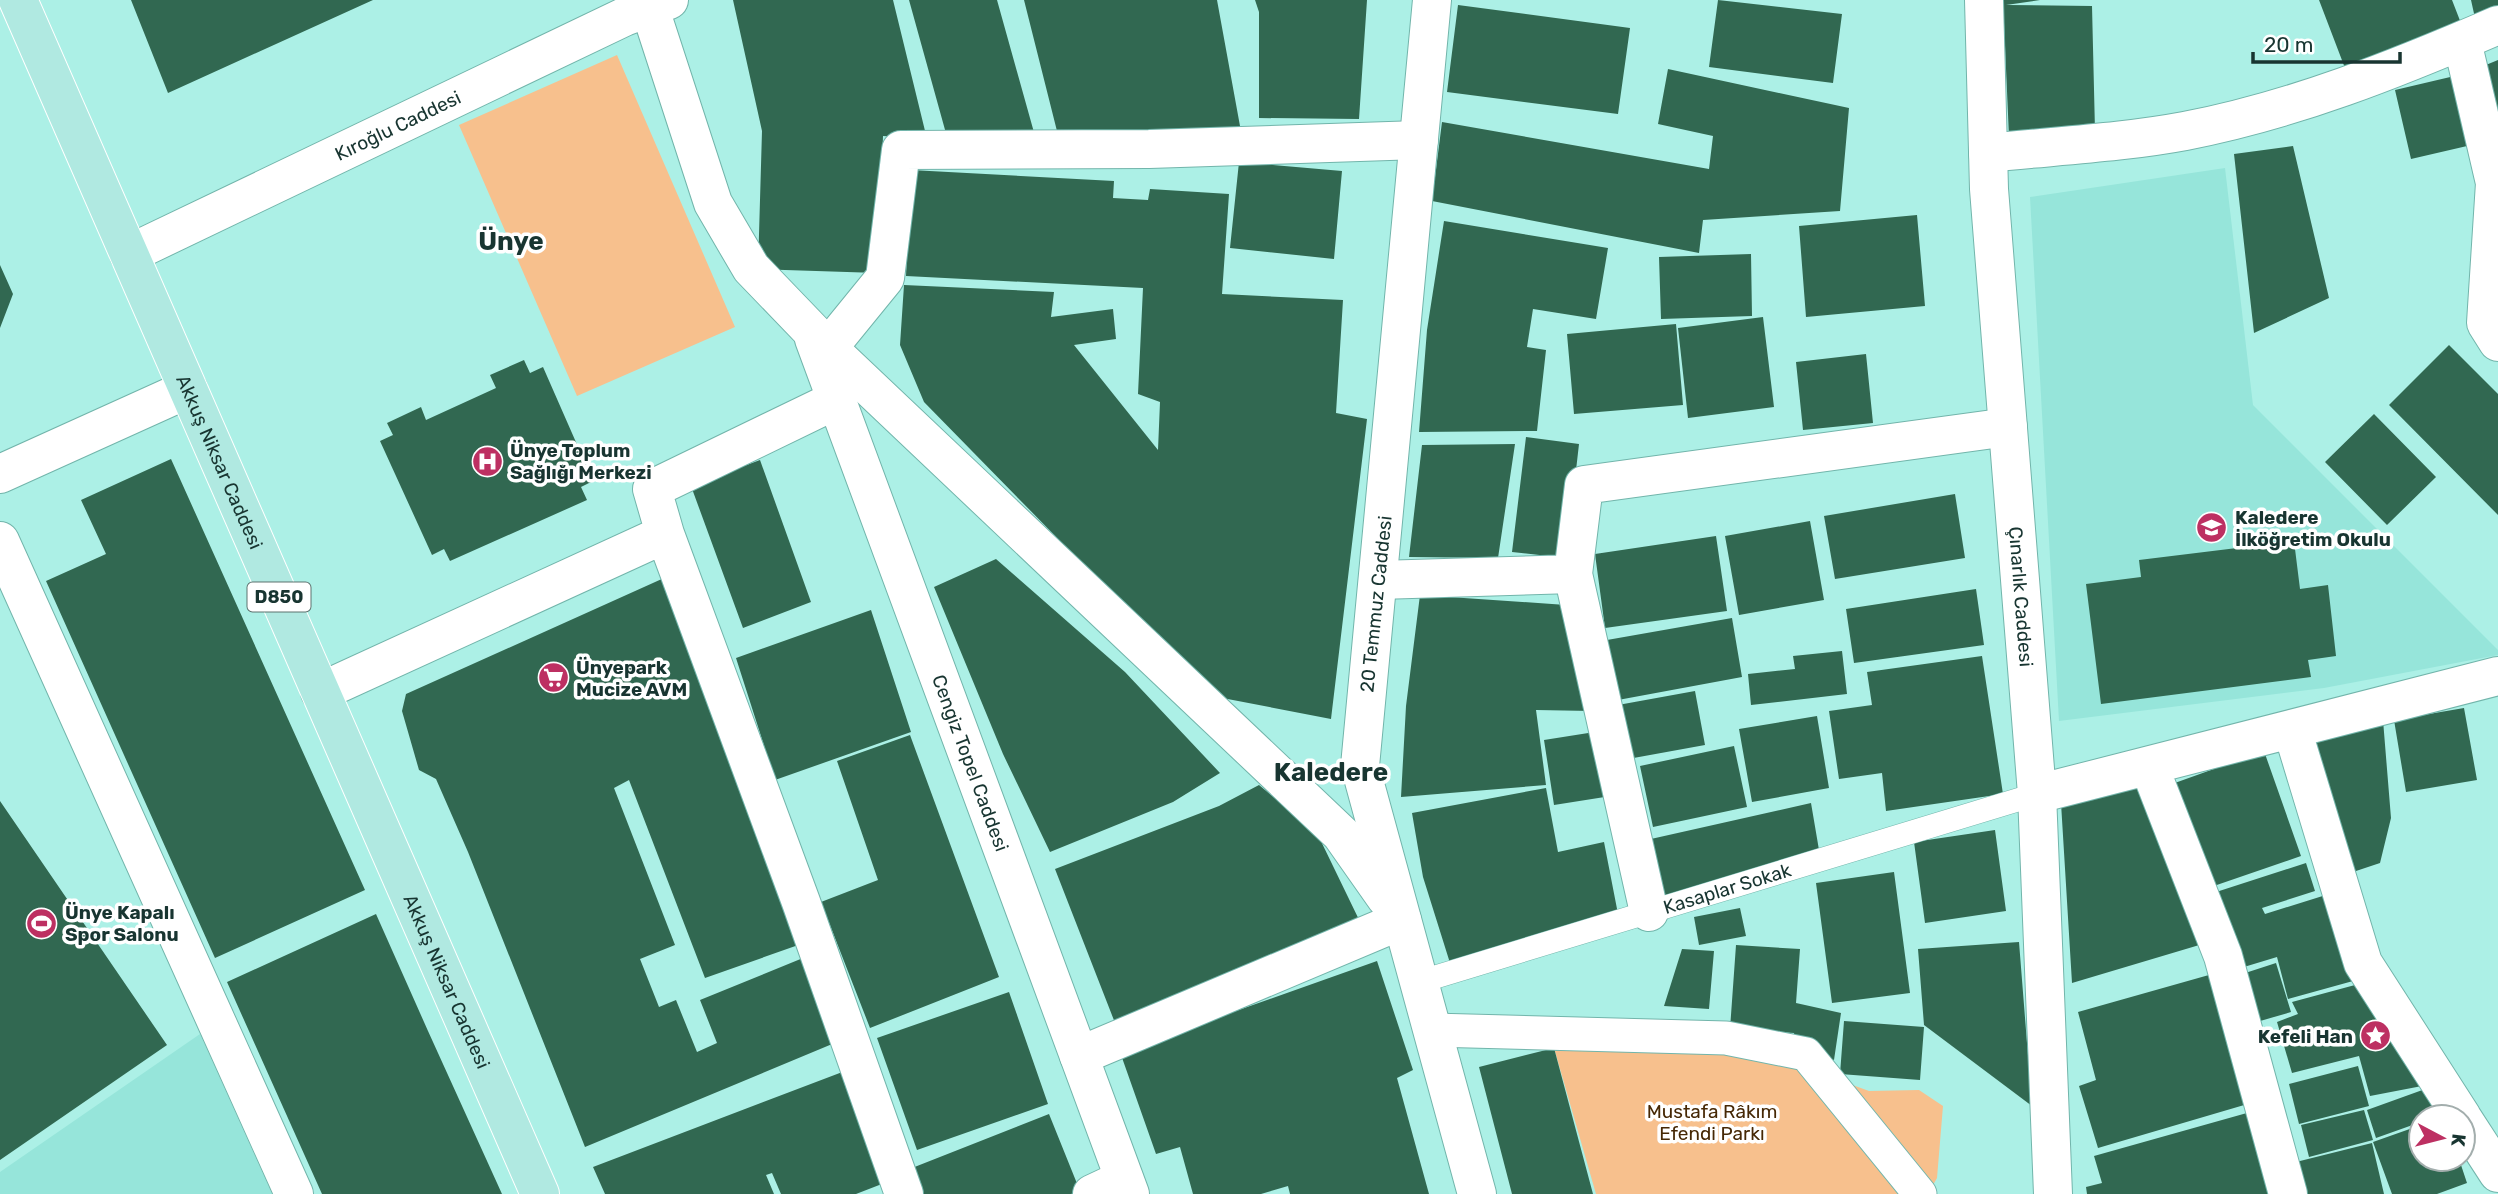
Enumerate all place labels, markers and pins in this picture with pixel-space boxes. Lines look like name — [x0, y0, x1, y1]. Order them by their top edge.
place label: Ünye Toplum Sağlığı Merkezi — [510, 439, 652, 484]
hospital icon: Ünye Toplum Sağlığı Merkezi — [470, 444, 504, 478]
place label: Kaledere İlköğretim Okulu — [2235, 506, 2391, 551]
school or university icon: Kaledere İlköğretim Okulu — [2195, 511, 2229, 545]
place label: Ünyepark Mucize AVM — [576, 656, 687, 701]
supermarket icon: Ünyepark Mucize AVM — [536, 661, 570, 695]
place label: Ünye Kapalı Spor Salonu — [65, 901, 179, 946]
sports icon: Ünye Kapalı Spor Salonu — [25, 906, 59, 940]
place icon: Kefeli Han — [2359, 1019, 2393, 1053]
place label: Kefeli Han — [2258, 1025, 2353, 1048]

